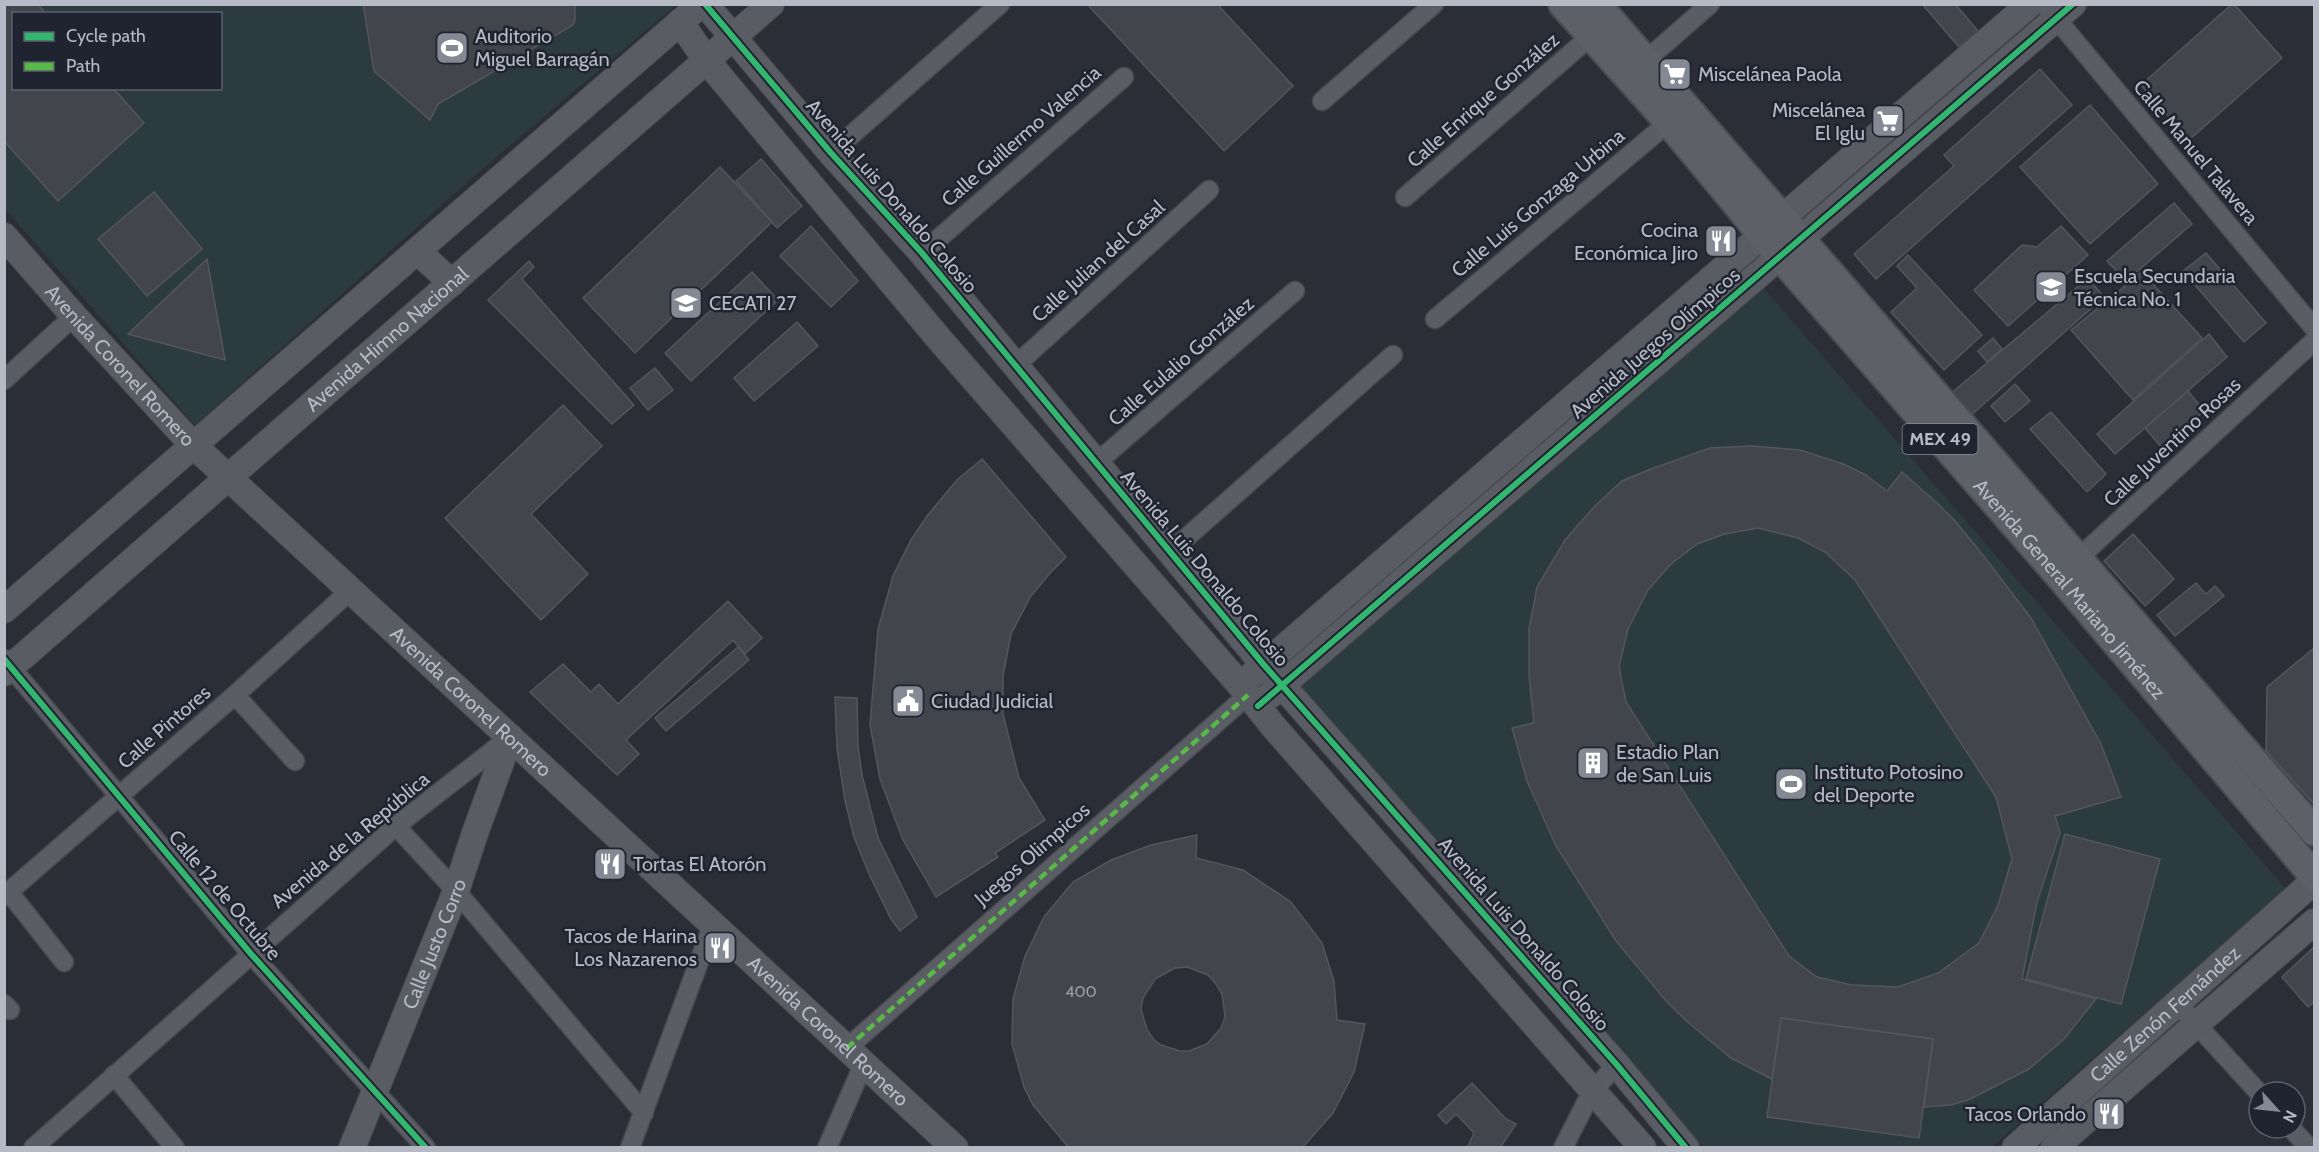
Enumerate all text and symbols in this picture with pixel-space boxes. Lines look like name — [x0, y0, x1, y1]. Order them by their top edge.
legend — [12, 12, 222, 90]
place label: Auditorio Miguel Barragán — [475, 24, 610, 71]
text: Cycle path — [66, 25, 146, 47]
street label: Calle Enrique González — [1402, 27, 1564, 173]
sports icon: Auditorio Miguel Barragán — [434, 30, 470, 66]
text: Path — [66, 55, 100, 77]
supermarket icon: Miscelánea Paola — [1657, 56, 1693, 92]
street label: Calle Guillermo Valencia — [937, 60, 1106, 212]
place label: Miscelánea Paola — [1698, 62, 1842, 86]
street label: Calle Manuel Talavera — [2128, 75, 2264, 230]
street label: Avenida Luis Donaldo Colosio — [801, 94, 983, 298]
place label: Miscelánea El Iglu — [1772, 98, 1865, 145]
supermarket icon: Miscelánea El Iglu — [1870, 103, 1906, 139]
street label: Calle Luis Gonzaga Urbina — [1447, 123, 1630, 282]
street label: Calle Julian del Casal — [1027, 195, 1170, 327]
place label: Cocina Económica Jiro — [1574, 218, 1698, 265]
restaurant icon: Cocina Económica Jiro — [1703, 223, 1739, 259]
street label: Avenida Himno Nacional — [301, 261, 473, 416]
street label: Avenida Juegos Olímpicos — [1565, 263, 1745, 423]
place label: Escuela Secundaria Técnica No. 1 — [2074, 264, 2236, 311]
school or university icon: Escuela Secundaria Técnica No. 1 — [2033, 269, 2069, 305]
street label: Avenida Coronel Romero — [40, 280, 200, 451]
school or university icon: CECATI 27 — [668, 285, 704, 321]
place label: CECATI 27 — [709, 291, 797, 315]
street label: Calle Eulalio González — [1103, 291, 1259, 431]
street label: Calle Juventino Rosas — [2098, 372, 2246, 512]
road number: MEX 49 — [1902, 424, 1978, 454]
street label: Avenida Luis Donaldo Colosio — [1116, 465, 1294, 671]
street label: Avenida General Mariano Jiménez — [1968, 474, 2171, 704]
street label: Avenida Coronel Romero — [385, 621, 556, 782]
street label: Calle Pintores — [113, 680, 215, 774]
public building icon: Ciudad Judicial — [890, 683, 926, 719]
place label: Ciudad Judicial — [931, 689, 1054, 713]
place label: Estadio Plan de San Luis — [1616, 740, 1719, 787]
building icon: Estadio Plan de San Luis — [1575, 745, 1611, 781]
place label: Instituto Potosino del Deporte — [1814, 760, 1963, 807]
sports icon: Instituto Potosino del Deporte — [1773, 766, 1809, 802]
street label: Avenida de la República — [266, 767, 434, 913]
street label: Juegos Olimpicos — [969, 797, 1094, 911]
street label: Calle 12 de Octubre — [164, 825, 286, 965]
street label: Avenida Luis Donaldo Colosio — [1433, 832, 1615, 1036]
restaurant icon: Tortas El Atorón — [592, 846, 628, 882]
place label: Tortas El Atorón — [633, 852, 767, 876]
street label: Calle Justo Corro — [397, 876, 471, 1013]
place label: Tacos de Harina Los Nazarenos — [565, 924, 697, 971]
restaurant icon: Tacos de Harina Los Nazarenos — [702, 930, 738, 966]
street label: Calle Zenón Fernández — [2085, 941, 2245, 1088]
street label: Avenida Coronel Romero — [743, 951, 914, 1111]
house number: 400 — [1065, 982, 1097, 1001]
north arrow — [2247, 1080, 2307, 1140]
restaurant icon: Tacos Orlando — [2091, 1096, 2127, 1132]
place label: Tacos Orlando — [1965, 1102, 2086, 1126]
text: N — [2279, 1107, 2301, 1126]

